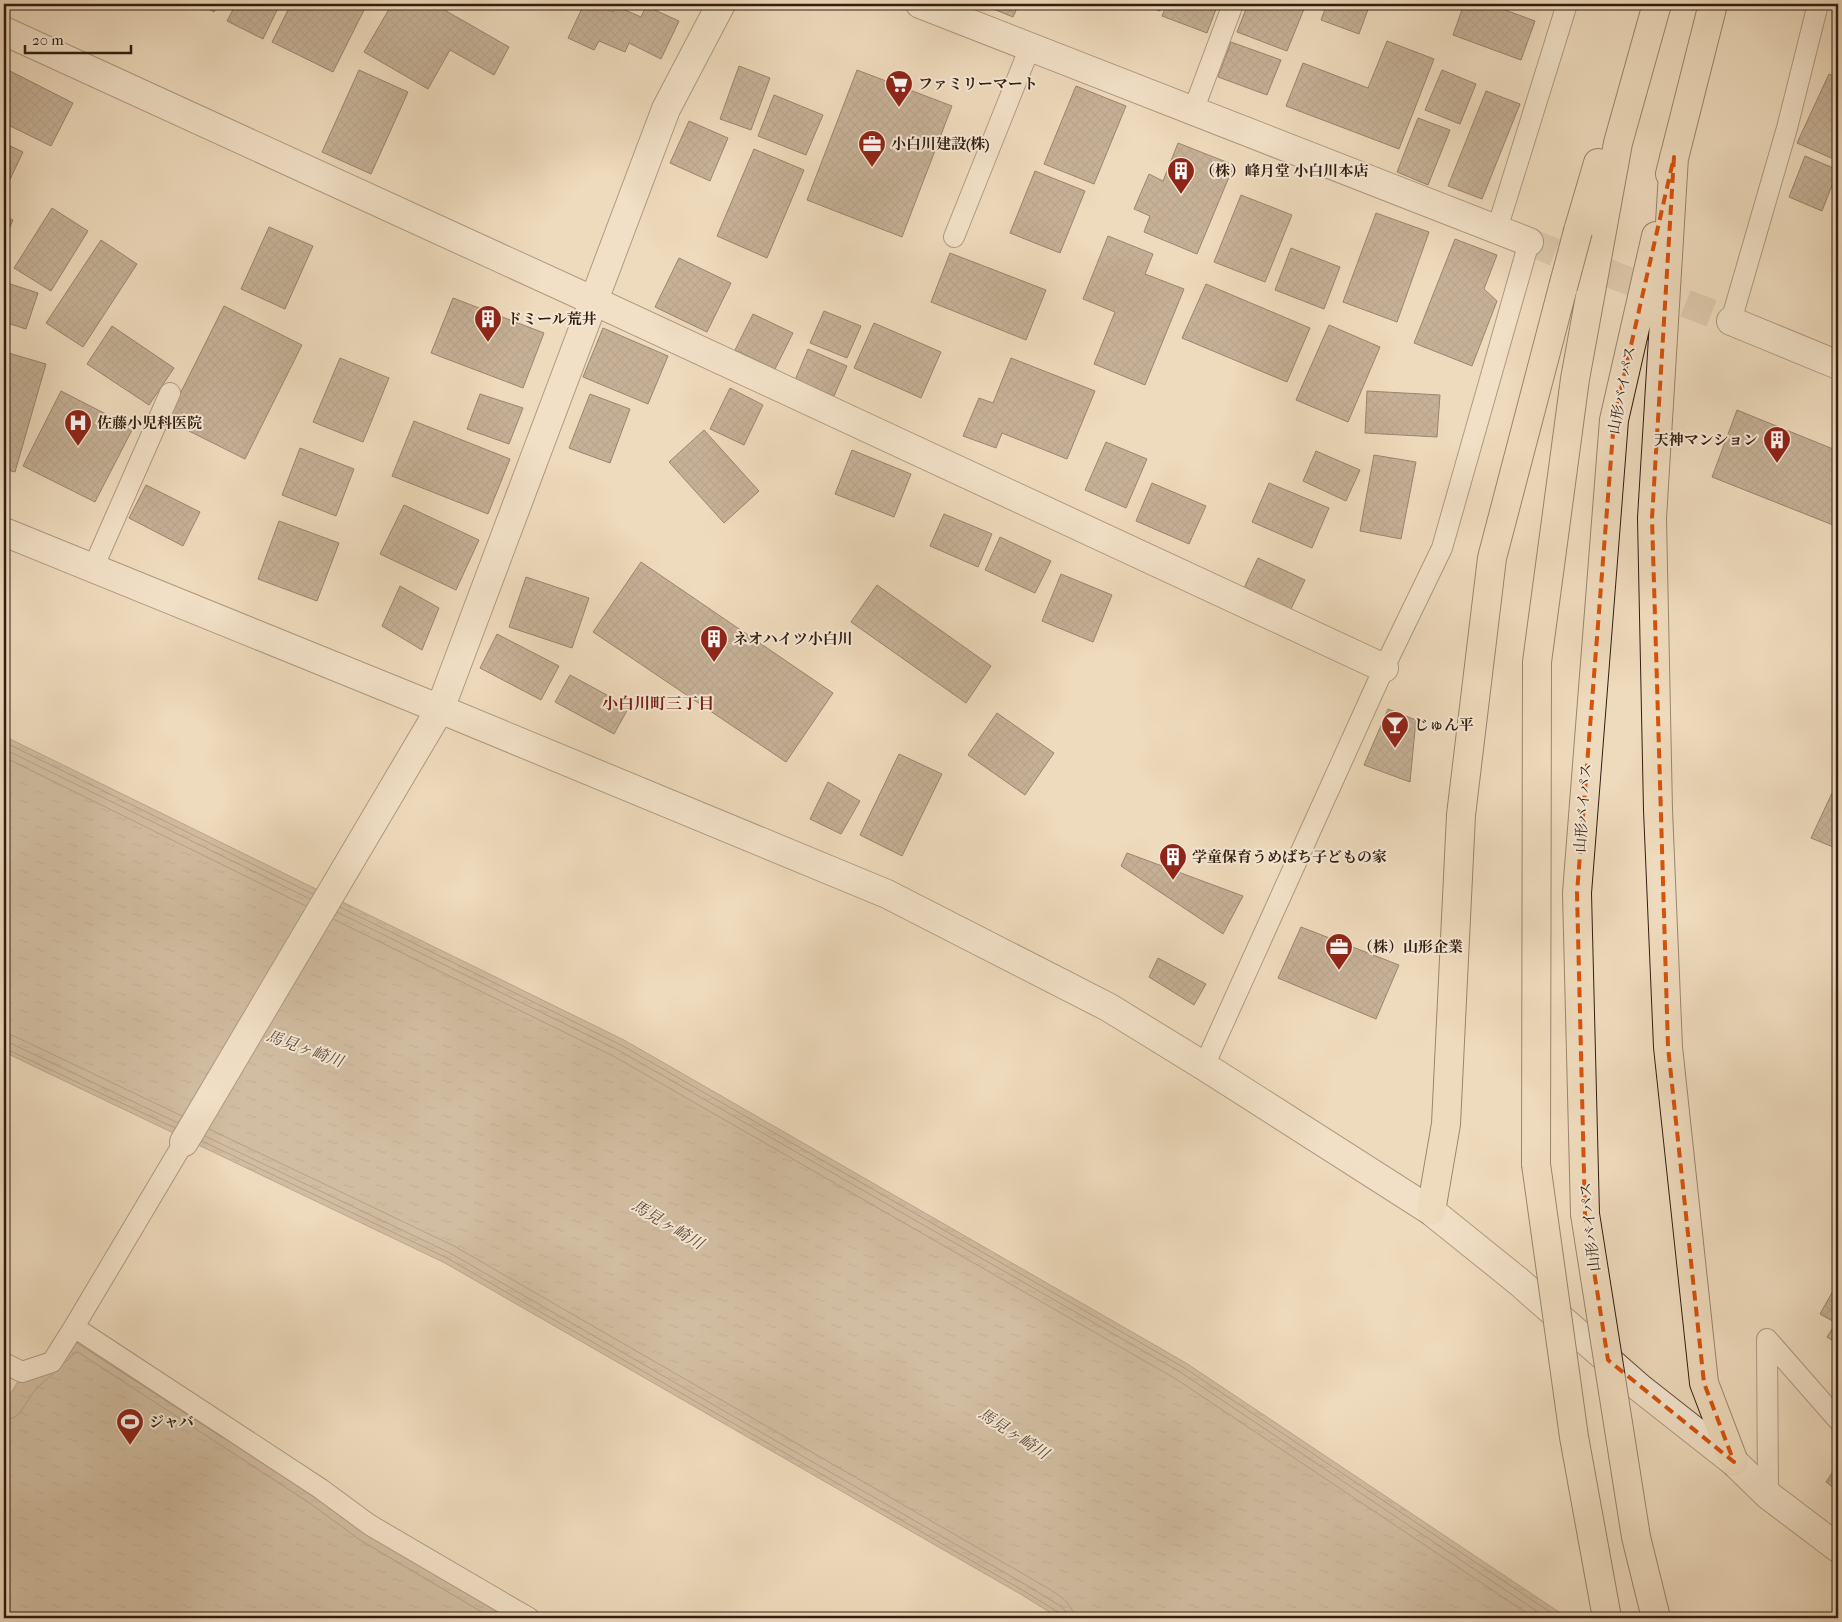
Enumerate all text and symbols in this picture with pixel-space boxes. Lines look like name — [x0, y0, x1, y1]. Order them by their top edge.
scale bar — [25, 22, 131, 54]
text: 20 m — [32, 31, 64, 49]
supermarket icon: ファミリーマート — [884, 69, 914, 108]
place label: ファミリーマート — [918, 75, 1038, 93]
office icon: 小白川建設(株) — [857, 129, 887, 168]
place label: 小白川建設(株) — [891, 135, 989, 153]
building icon: （株）峰月堂 小白川本店 — [1166, 156, 1196, 195]
place label: （株）峰月堂 小白川本店 — [1200, 162, 1368, 180]
building icon: ドミール荒井 — [473, 304, 503, 343]
place label: ドミール荒井 — [507, 310, 597, 328]
street label: 山形バイパス — [1605, 344, 1639, 436]
hospital icon: 佐藤小児科医院 — [63, 408, 93, 447]
place label: 佐藤小児科医院 — [97, 414, 202, 432]
building icon: 天神マンション — [1762, 425, 1792, 464]
place label: 天神マンション — [1654, 431, 1758, 449]
building icon: ネオハイツ小白川 — [699, 624, 729, 663]
place label: ネオハイツ小白川 — [733, 630, 853, 648]
district label: 小白川町三丁目 — [602, 694, 714, 713]
bar icon: じゅん平 — [1380, 710, 1410, 749]
place label: じゅん平 — [1414, 716, 1474, 734]
street label: 山形バイパス — [1571, 763, 1595, 853]
building icon: 学童保育うめばち子どもの家 — [1158, 842, 1188, 881]
place label: 学童保育うめばち子どもの家 — [1192, 848, 1387, 866]
office icon: （株）山形企業 — [1324, 932, 1354, 971]
place label: （株）山形企業 — [1358, 938, 1463, 956]
water label: 馬見ヶ崎川 — [264, 1026, 348, 1072]
street label: 山形バイパス — [1576, 1181, 1604, 1273]
water label: 馬見ヶ崎川 — [629, 1196, 709, 1254]
water label: 馬見ヶ崎川 — [975, 1404, 1054, 1464]
sports icon: ジャバ — [115, 1407, 145, 1446]
place label: ジャバ — [149, 1413, 194, 1431]

